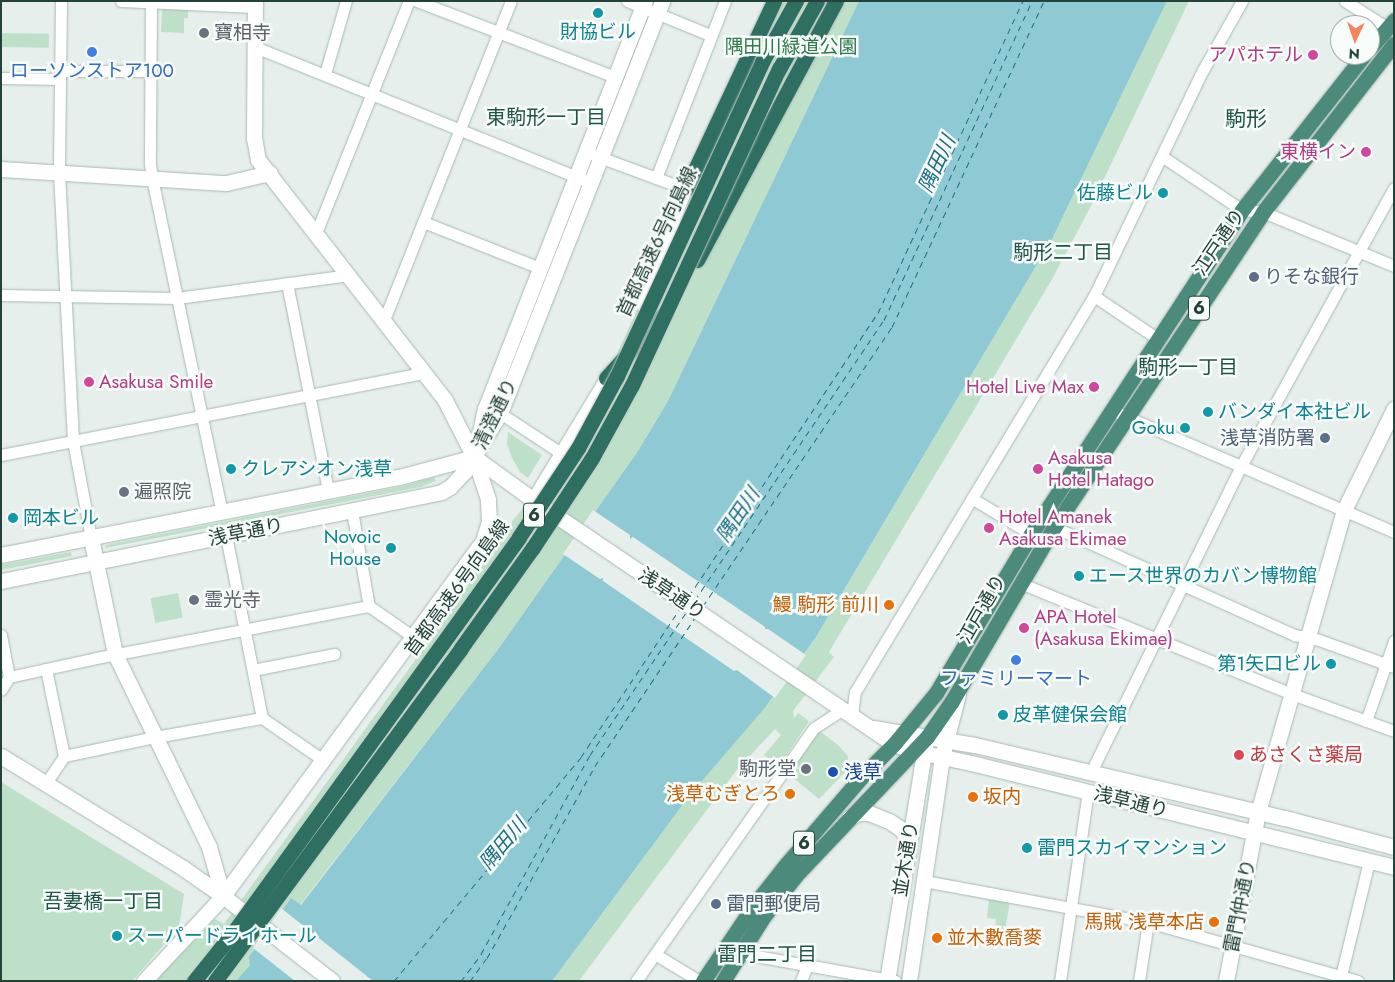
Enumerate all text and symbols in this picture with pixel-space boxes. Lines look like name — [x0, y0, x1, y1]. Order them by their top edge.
marker: 財協ビル — [592, 7, 604, 19]
north arrow — [1330, 15, 1380, 65]
place label: 財協ビル — [560, 21, 636, 43]
place label: 寶相寺 — [214, 22, 271, 44]
marker: 寶相寺 — [198, 27, 210, 39]
park label: 隅田川緑道公園 — [725, 36, 857, 58]
place label: アパホテル — [1208, 44, 1303, 66]
text: N — [1348, 44, 1360, 64]
marker: ローソンストア100 — [86, 46, 98, 58]
marker: アパホテル — [1307, 49, 1319, 61]
place label: ローソンストア100 — [10, 60, 174, 82]
district label: 東駒形一丁目 — [486, 105, 606, 129]
district label: 駒形 — [1225, 106, 1267, 132]
water label: 隅田川 — [913, 132, 961, 196]
place label: 東横イン — [1280, 141, 1356, 163]
marker: 東横イン — [1360, 146, 1372, 158]
street label: 首都高速6号向島線 — [612, 163, 702, 321]
place label: 佐藤ビル — [1077, 182, 1153, 204]
marker: 佐藤ビル — [1157, 187, 1169, 199]
street label: 江戸通り — [1188, 204, 1250, 280]
district label: 駒形二丁目 — [1013, 240, 1113, 264]
place label: りそな銀行 — [1264, 266, 1359, 288]
marker: りそな銀行 — [1248, 271, 1260, 283]
road number: 6 — [1188, 292, 1210, 324]
district label: 駒形一丁目 — [1138, 355, 1238, 379]
place label: Asakusa Smile — [99, 371, 213, 393]
street label: 清澄通り — [468, 375, 522, 453]
marker: Asakusa Smile — [83, 376, 95, 388]
place label: Hotel Live Max — [966, 376, 1084, 398]
marker: Hotel Live Max — [1088, 381, 1100, 393]
place label: バンダイ本社ビル — [1218, 401, 1370, 423]
marker: バンダイ本社ビル — [1202, 406, 1214, 418]
place label: Goku — [1132, 417, 1175, 439]
marker: Goku — [1179, 422, 1191, 434]
place label: 浅草消防署 — [1220, 427, 1315, 449]
marker: 浅草消防署 — [1319, 432, 1331, 444]
place label: Asakusa Hotel Hatago — [1048, 447, 1154, 491]
place label: クレアシオン浅草 — [241, 458, 393, 480]
marker: クレアシオン浅草 — [225, 463, 237, 475]
marker: Asakusa Hotel Hatago — [1032, 463, 1044, 475]
place label: 遍照院 — [134, 481, 191, 503]
water label: 隅田川 — [711, 483, 765, 547]
marker: 遍照院 — [118, 486, 130, 498]
road number: 6 — [523, 500, 545, 530]
place label: Hotel Amanek Asakusa Ekimae — [999, 506, 1126, 550]
place label: 岡本ビル — [23, 507, 99, 529]
marker: 岡本ビル — [7, 512, 19, 524]
street label: 浅草通り — [207, 514, 285, 550]
street label: 首都高速6号向島線 — [400, 515, 514, 661]
marker: Hotel Amanek Asakusa Ekimae — [983, 522, 995, 534]
place label: Novoic House — [324, 526, 381, 570]
marker: Novoic House — [385, 542, 397, 554]
street label: 浅草通り — [634, 563, 710, 625]
place label: エース世界のカバン博物館 — [1089, 565, 1317, 587]
street label: 江戸通り — [953, 570, 1011, 648]
marker: エース世界のカバン博物館 — [1073, 570, 1085, 582]
place label: 霊光寺 — [204, 589, 261, 611]
marker: 霊光寺 — [188, 594, 200, 606]
place label: 鰻 駒形 前川 — [773, 594, 879, 616]
marker: 鰻 駒形 前川 — [883, 599, 895, 611]
place label: APA Hotel (Asakusa Ekimae) — [1034, 606, 1173, 650]
marker: APA Hotel (Asakusa Ekimae) — [1018, 622, 1030, 634]
place label: 第1矢口ビル — [1217, 653, 1321, 675]
marker: ファミリーマート — [1010, 654, 1022, 666]
marker: 第1矢口ビル — [1325, 658, 1337, 670]
place label: ファミリーマート — [940, 668, 1092, 690]
place label: 皮革健保会館 — [1013, 704, 1127, 726]
marker: 皮革健保会館 — [997, 709, 1009, 721]
place label: あさくさ薬局 — [1249, 744, 1363, 766]
marker: あさくさ薬局 — [1233, 749, 1245, 761]
place label: 駒形堂 — [739, 758, 796, 780]
place label: 浅草 — [844, 761, 882, 783]
marker: 駒形堂 — [800, 763, 812, 775]
marker: 浅草 — [826, 765, 840, 779]
street label: 浅草通り — [1091, 782, 1171, 822]
place label: 浅草むぎとろ — [666, 783, 780, 805]
place label: 坂内 — [983, 786, 1021, 808]
marker: 浅草むぎとろ — [784, 788, 796, 800]
marker: 坂内 — [967, 791, 979, 803]
water label: 隅田川 — [475, 813, 531, 875]
street label: 並木通り — [889, 820, 923, 898]
road number: 6 — [793, 828, 815, 858]
place label: 雷門スカイマンション — [1037, 837, 1227, 859]
marker: 雷門スカイマンション — [1021, 842, 1033, 854]
street label: 雷門仲通り — [1220, 857, 1260, 955]
district label: 吾妻橋一丁目 — [43, 889, 163, 913]
place label: 雷門郵便局 — [726, 893, 821, 915]
marker: 雷門郵便局 — [710, 898, 722, 910]
place label: 馬賊 浅草本店 — [1084, 911, 1204, 933]
marker: 馬賊 浅草本店 — [1208, 916, 1220, 928]
place label: スーパードライホール — [127, 925, 317, 947]
place label: 並木數喬麥 — [947, 927, 1042, 949]
marker: スーパードライホール — [111, 930, 123, 942]
marker: 並木數喬麥 — [931, 932, 943, 944]
district label: 雷門二丁目 — [717, 942, 817, 966]

